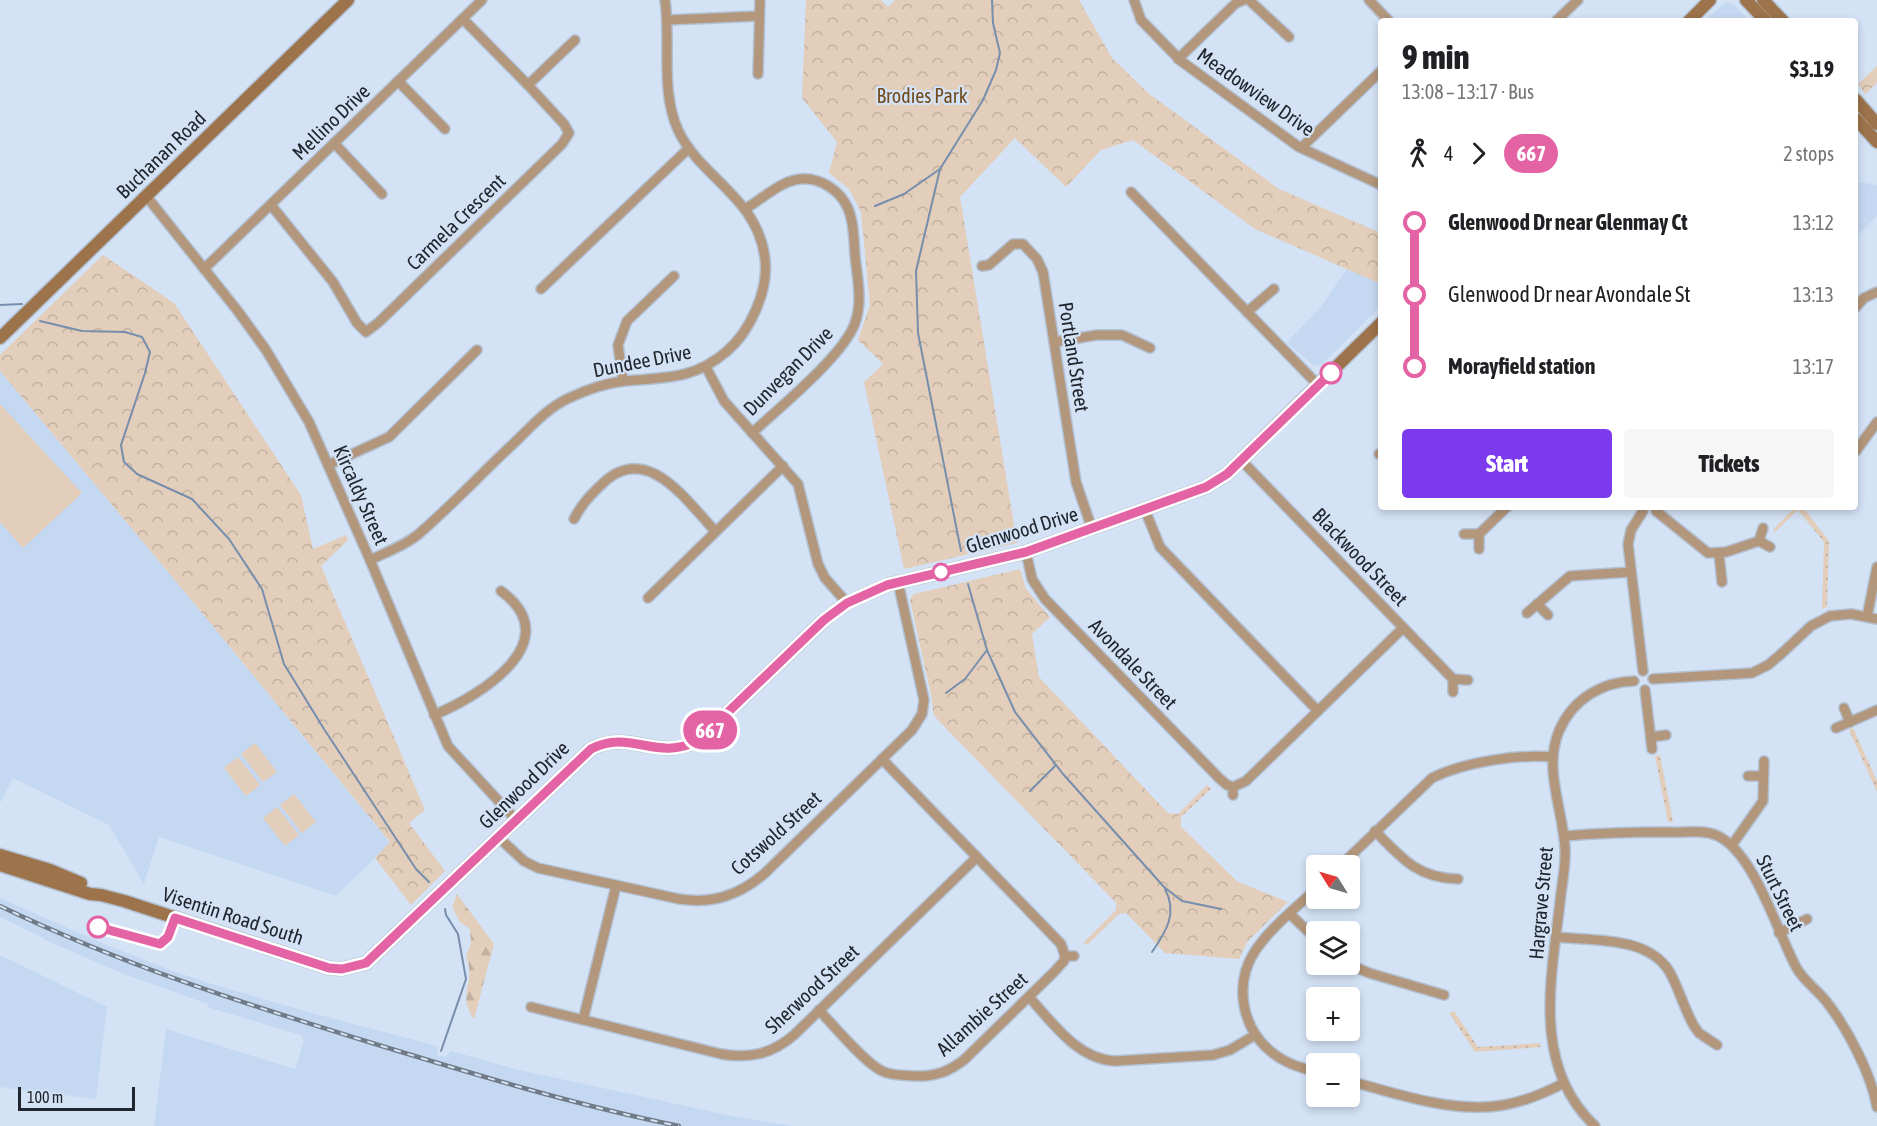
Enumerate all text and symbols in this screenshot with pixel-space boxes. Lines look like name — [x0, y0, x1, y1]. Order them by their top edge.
text: 9 min — [1402, 38, 1469, 76]
street label: Meadowview Drive — [1193, 43, 1319, 140]
text: $3.19 — [1790, 56, 1834, 82]
street label: Mellino Drive — [287, 79, 374, 164]
text: 13:08 – 13:17 · Bus — [1402, 80, 1534, 103]
park label: Brodies Park — [876, 84, 968, 107]
street label: Buchanan Road — [111, 106, 210, 203]
icon: walk — [1402, 137, 1435, 170]
icon: forward — [1462, 137, 1495, 170]
text: 667 — [1516, 141, 1546, 165]
text: 4 — [1444, 142, 1453, 165]
text: 2 stops — [1783, 142, 1834, 165]
street label: Carmela Crescent — [402, 169, 510, 274]
text: Glenwood Dr near Glenmay Ct — [1448, 209, 1688, 235]
text: 13:12 — [1793, 211, 1834, 234]
text: Glenwood Dr near Avondale St — [1448, 281, 1691, 307]
text: 13:13 — [1793, 283, 1834, 306]
street label: Portland Street — [1054, 300, 1095, 414]
street label: Dunvegan Drive — [738, 321, 837, 420]
street label: Dundee Drive — [591, 340, 693, 381]
text: Morayfield station — [1448, 353, 1595, 379]
text: 13:17 — [1793, 355, 1834, 378]
unlabelled marker — [1320, 362, 1342, 384]
button: Start — [1402, 429, 1612, 498]
button: Tickets — [1624, 429, 1834, 498]
street label: Kircaldy Street — [329, 441, 394, 548]
street label: Glenwood Drive — [963, 502, 1081, 557]
street label: Blackwood Street — [1308, 503, 1413, 610]
unlabelled marker — [932, 563, 950, 581]
street label: Avondale Street — [1085, 614, 1182, 714]
line badge: 667 — [676, 710, 744, 750]
text: 667 — [695, 718, 725, 742]
street label: Glenwood Drive — [474, 736, 573, 833]
street label: Cotswold Street — [726, 786, 826, 879]
street label: Hargrave Street — [1524, 845, 1557, 960]
street label: Sturt Street — [1752, 851, 1809, 935]
north arrow — [1306, 855, 1360, 909]
map controls — [1306, 855, 1360, 1107]
street label: Visentin Road South — [160, 882, 307, 949]
unlabelled marker — [87, 916, 109, 938]
button: layers — [1306, 921, 1360, 975]
street label: Sherwood Street — [760, 939, 863, 1038]
street label: Allambie Street — [932, 967, 1032, 1060]
button: + — [1306, 987, 1360, 1041]
button: − — [1306, 1053, 1360, 1107]
scale bar — [18, 1084, 135, 1112]
text: 100 m — [27, 1088, 63, 1106]

